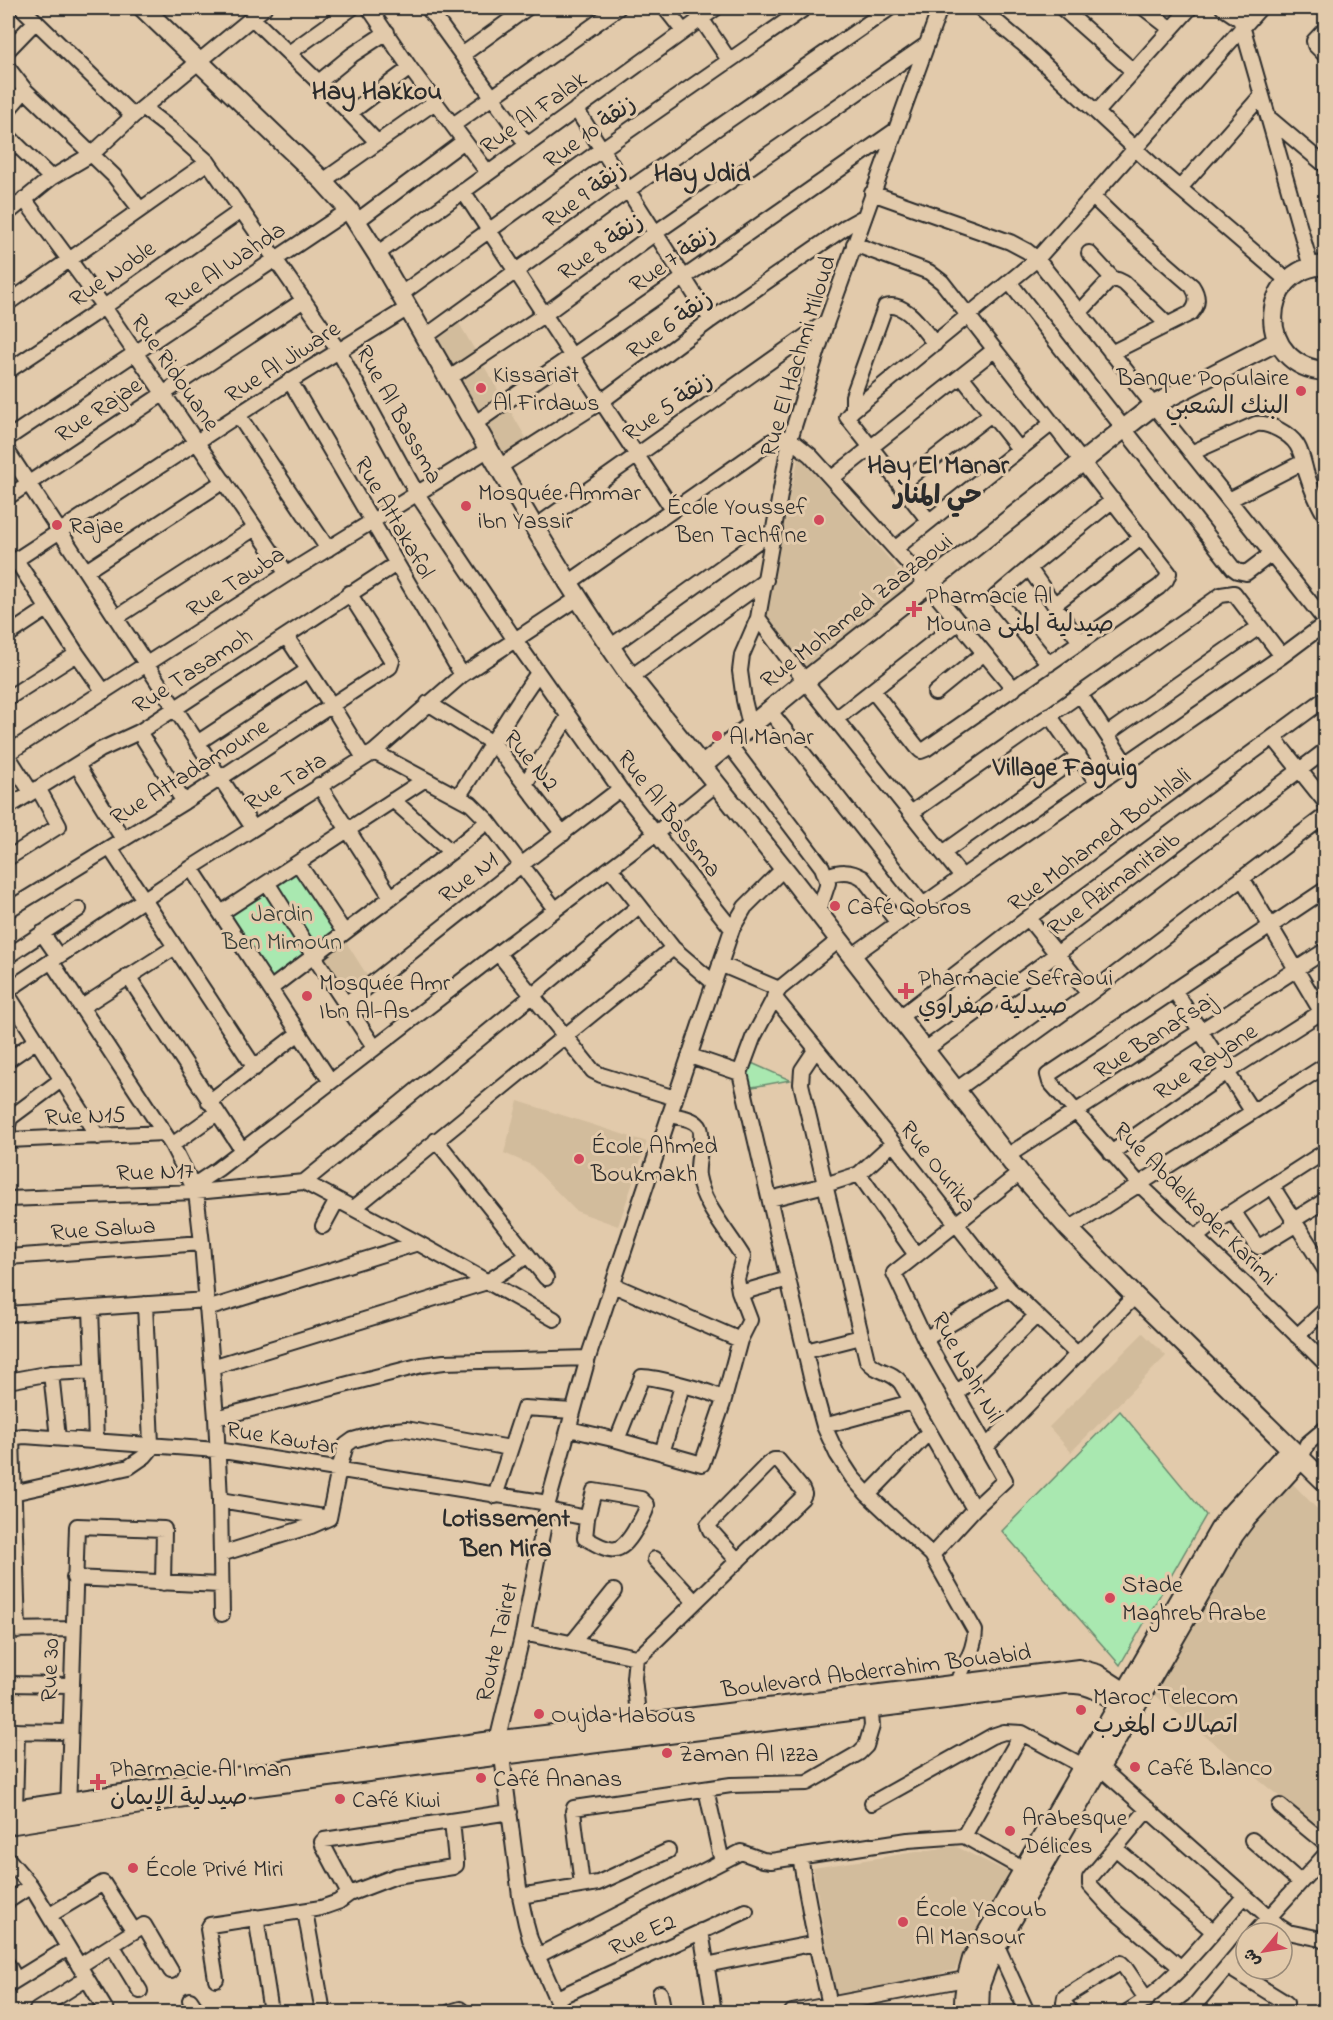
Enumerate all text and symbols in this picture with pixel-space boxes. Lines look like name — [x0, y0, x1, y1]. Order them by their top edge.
street label: Rue Al Falak — [474, 63, 596, 165]
district label: Hay Hakkou — [312, 74, 442, 112]
street label: Rue 10 زنقة — [537, 87, 644, 179]
street label: Rue 9 زنقة — [536, 154, 635, 238]
district label: Hay Jdid — [654, 156, 751, 194]
street label: Rue 8 زنقة — [552, 205, 651, 291]
street label: Rue Al Wahda — [159, 214, 293, 320]
street label: Rue 7 زنقة — [623, 217, 724, 303]
street label: Rue Noble — [63, 232, 164, 318]
street label: Rue El Hachmi Miloud — [752, 251, 847, 462]
street label: Rue 6 زنقة — [620, 283, 721, 369]
street label: Rue Ridouane — [120, 308, 228, 440]
street label: Rue Al Jiware — [219, 312, 348, 414]
street label: Rue Al Bassma — [345, 340, 450, 491]
place label: Kissariat Al Firdaws — [493, 359, 600, 422]
place label: Banque Populaire البنك الشعبي — [1116, 362, 1289, 426]
street label: Rue 5 زنقة — [616, 364, 721, 452]
street label: Rue Rajae — [49, 369, 150, 453]
marker: Kissariat Al Firdaws — [474, 381, 488, 395]
marker: Banque Populaire البنك الشعبي — [1294, 384, 1308, 398]
district label: Hay El Manar حي المنار — [867, 448, 1010, 518]
street label: Rue Attakafol — [344, 450, 442, 586]
place label: Mosquée Ammar ibn Yassir — [478, 477, 641, 540]
place label: École Youssef Ben Tachfine — [667, 491, 808, 554]
marker: Mosquée Ammar ibn Yassir — [459, 499, 473, 513]
place label: Rajae — [69, 510, 124, 545]
marker: École Youssef Ben Tachfine — [812, 513, 826, 527]
marker: Rajae — [50, 518, 64, 532]
street label: Rue Mohamed Zaazaoui — [754, 525, 961, 698]
street label: Rue Tawba — [180, 538, 293, 628]
place label: Pharmacie Al Mouna صيدلية المنى — [926, 580, 1114, 643]
marker: Pharmacie Al Mouna صيدلية المنى — [907, 602, 921, 616]
street label: Rue Tasamoh — [126, 620, 260, 724]
street label: Rue Attadamoune — [104, 710, 277, 836]
place label: Al Manar — [729, 721, 814, 756]
street label: Rue N2 — [494, 723, 567, 800]
marker: Al Manar — [710, 729, 724, 743]
street label: Rue Al Bassma — [607, 743, 729, 886]
street label: Rue Tata — [238, 744, 334, 822]
district label: Village Faguig — [992, 750, 1138, 789]
street label: Rue Mohamed Bouhlali — [1001, 760, 1200, 922]
street label: Rue Azimanitaib — [1041, 823, 1189, 947]
street label: Rue N1 — [432, 844, 507, 914]
place label: Café Qobros — [847, 891, 972, 926]
park label: Jardin Ben Mimoun — [221, 898, 342, 961]
marker: Café Qobros — [828, 899, 842, 913]
place label: Pharmacie Sefraoui صيدلية صفراوي — [918, 962, 1113, 1025]
place label: Mosquée Amr Ibn Al-As — [319, 967, 451, 1030]
marker: Pharmacie Sefraoui صيدلية صفراوي — [899, 984, 913, 998]
street label: Rue Banafsaj — [1088, 984, 1224, 1090]
marker: Mosquée Amr Ibn Al-As — [300, 989, 314, 1003]
street label: Rue Rayane — [1147, 1015, 1266, 1112]
street label: Rue N15 — [44, 1099, 127, 1136]
street label: Rue Ourika — [890, 1114, 984, 1221]
street label: Rue Abdelkader Karimi — [1104, 1115, 1284, 1295]
place label: École Ahmed Boukmakh — [590, 1130, 718, 1193]
marker: École Ahmed Boukmakh — [572, 1152, 586, 1166]
street label: Rue N17 — [116, 1155, 194, 1192]
street label: Rue Salwa — [50, 1209, 157, 1252]
street label: Rue Nahr Nil — [921, 1306, 1011, 1430]
street label: Rue Kawtar — [223, 1413, 340, 1466]
district label: Lotissement Ben Mira — [442, 1501, 570, 1569]
place label: Stade Maghreb Arabe — [1122, 1569, 1266, 1632]
street label: Route Tairet — [468, 1579, 529, 1706]
marker: Stade Maghreb Arabe — [1103, 1591, 1117, 1605]
street label: Boulevard Abderrahim Bouabid — [718, 1636, 1034, 1709]
street label: Rue 30 — [33, 1638, 70, 1703]
place label: Maroc Telecom اتصالات المغرب — [1093, 1681, 1238, 1744]
place label: Oujda Habous — [551, 1699, 696, 1734]
marker: Maroc Telecom اتصالات المغرب — [1074, 1703, 1088, 1717]
marker: Oujda Habous — [532, 1707, 546, 1721]
place label: Zaman Al Izza — [679, 1738, 819, 1773]
marker: Zaman Al Izza — [660, 1746, 674, 1760]
place label: Café B.lanco — [1147, 1752, 1273, 1787]
place label: Pharmacie Al Iman صيدلية الإيمان — [110, 1753, 291, 1816]
marker: Café B.lanco — [1128, 1760, 1142, 1774]
place label: Café Ananas — [493, 1763, 622, 1798]
marker: Café Ananas — [474, 1771, 488, 1785]
marker: Pharmacie Al Iman صيدلية الإيمان — [91, 1775, 105, 1789]
place label: Café Kiwi — [352, 1784, 441, 1819]
marker: Café Kiwi — [333, 1792, 347, 1806]
place label: Arabesque Délices — [1021, 1802, 1127, 1865]
marker: Arabesque Délices — [1003, 1824, 1017, 1838]
place label: École Privé Miri — [145, 1853, 284, 1888]
marker: École Privé Miri — [126, 1861, 140, 1875]
place label: École Yacoub Al Mansour — [915, 1893, 1047, 1956]
street label: Rue E2 — [604, 1906, 682, 1967]
marker: École Yacoub Al Mansour — [896, 1915, 910, 1929]
north arrow — [1234, 1921, 1294, 1981]
text: ش — [1238, 1944, 1268, 1971]

